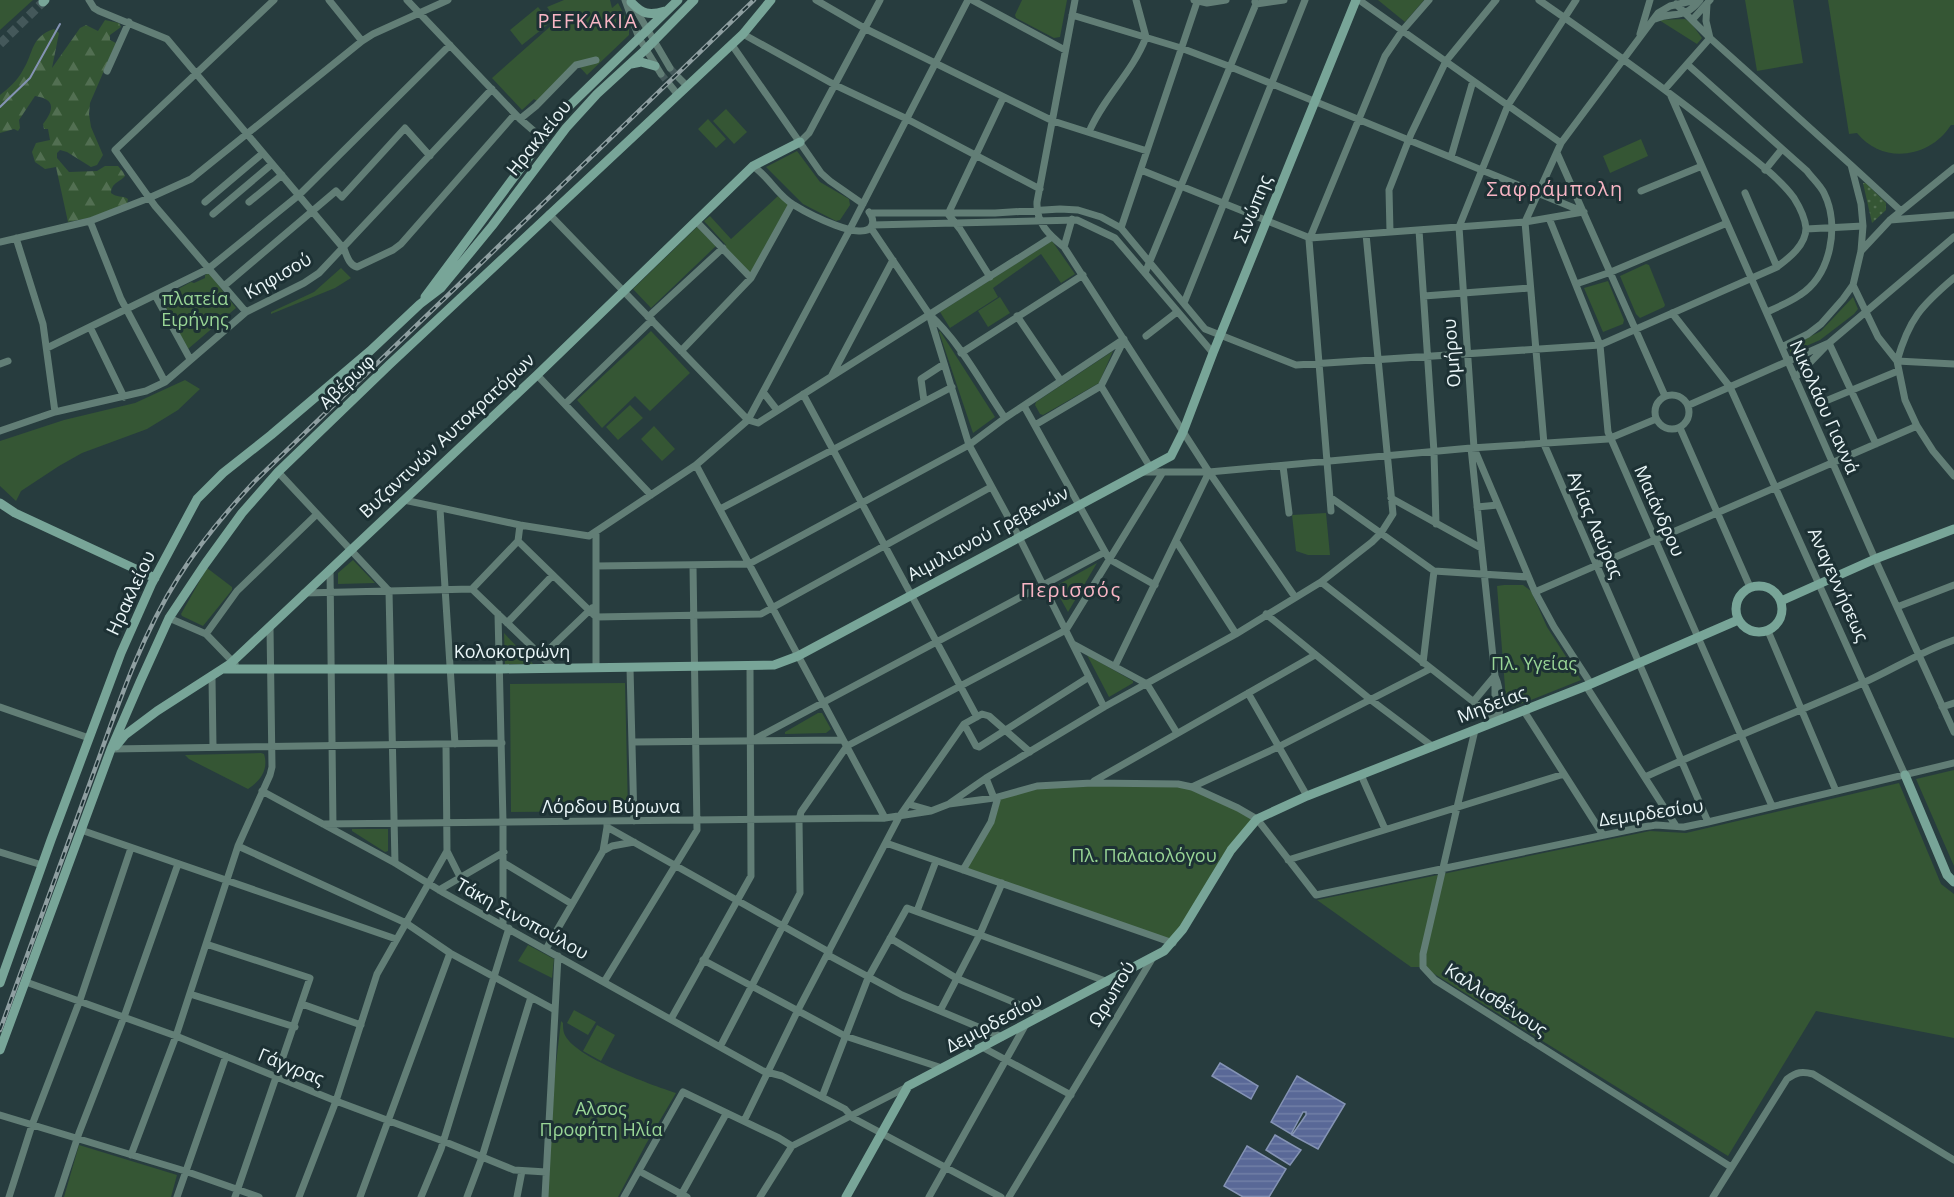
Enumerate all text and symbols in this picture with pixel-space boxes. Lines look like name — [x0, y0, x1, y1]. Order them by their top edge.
district label: PEFKAKIA — [538, 7, 638, 34]
street label: Ηρακλείου — [500, 95, 576, 180]
street label: Σινώπης — [1228, 171, 1277, 246]
district label: Σαφράμπολη — [1486, 175, 1624, 202]
street label: Κηφισού — [240, 246, 315, 304]
park label: πλατεία Ειρήνης — [161, 286, 229, 331]
street label: Ομήρου — [1437, 318, 1465, 388]
street label: Νικολάου Γιαννά — [1785, 336, 1865, 477]
street label: Βυζαντινών Αυτοκρατόρων — [353, 347, 539, 523]
street label: Αβέρωφ — [313, 349, 379, 414]
street label: Μαιάνδρου — [1629, 461, 1691, 560]
street label: Αγίας Λαύρας — [1563, 467, 1629, 582]
street label: Αιμιλιανού Γρεβενών — [903, 480, 1073, 586]
street label: Αναγεννήσεως — [1803, 524, 1875, 646]
street label: Ηρακλείου — [100, 546, 160, 639]
district label: Περισσός — [1020, 576, 1122, 603]
street label: Κολοκοτρώνη — [454, 639, 570, 663]
park label: Πλ. Υγείας — [1491, 651, 1577, 675]
street label: Μηδείας — [1454, 680, 1530, 728]
street label: Δεμιρδεσίου — [1597, 793, 1705, 831]
street label: Λόρδου Βύρωνα — [542, 794, 680, 818]
park label: Πλ. Παλαιολόγου — [1071, 843, 1217, 867]
street label: Τάκη Σινοπούλου — [452, 872, 593, 964]
street label: Ωρωπού — [1082, 956, 1140, 1031]
street label: Καλλισθένους — [1441, 957, 1553, 1041]
street label: Δεμιρδεσίου — [941, 987, 1046, 1057]
street label: Γάγγρας — [255, 1042, 328, 1090]
park label: Αλσος Προφήτη Ηλία — [540, 1096, 662, 1141]

